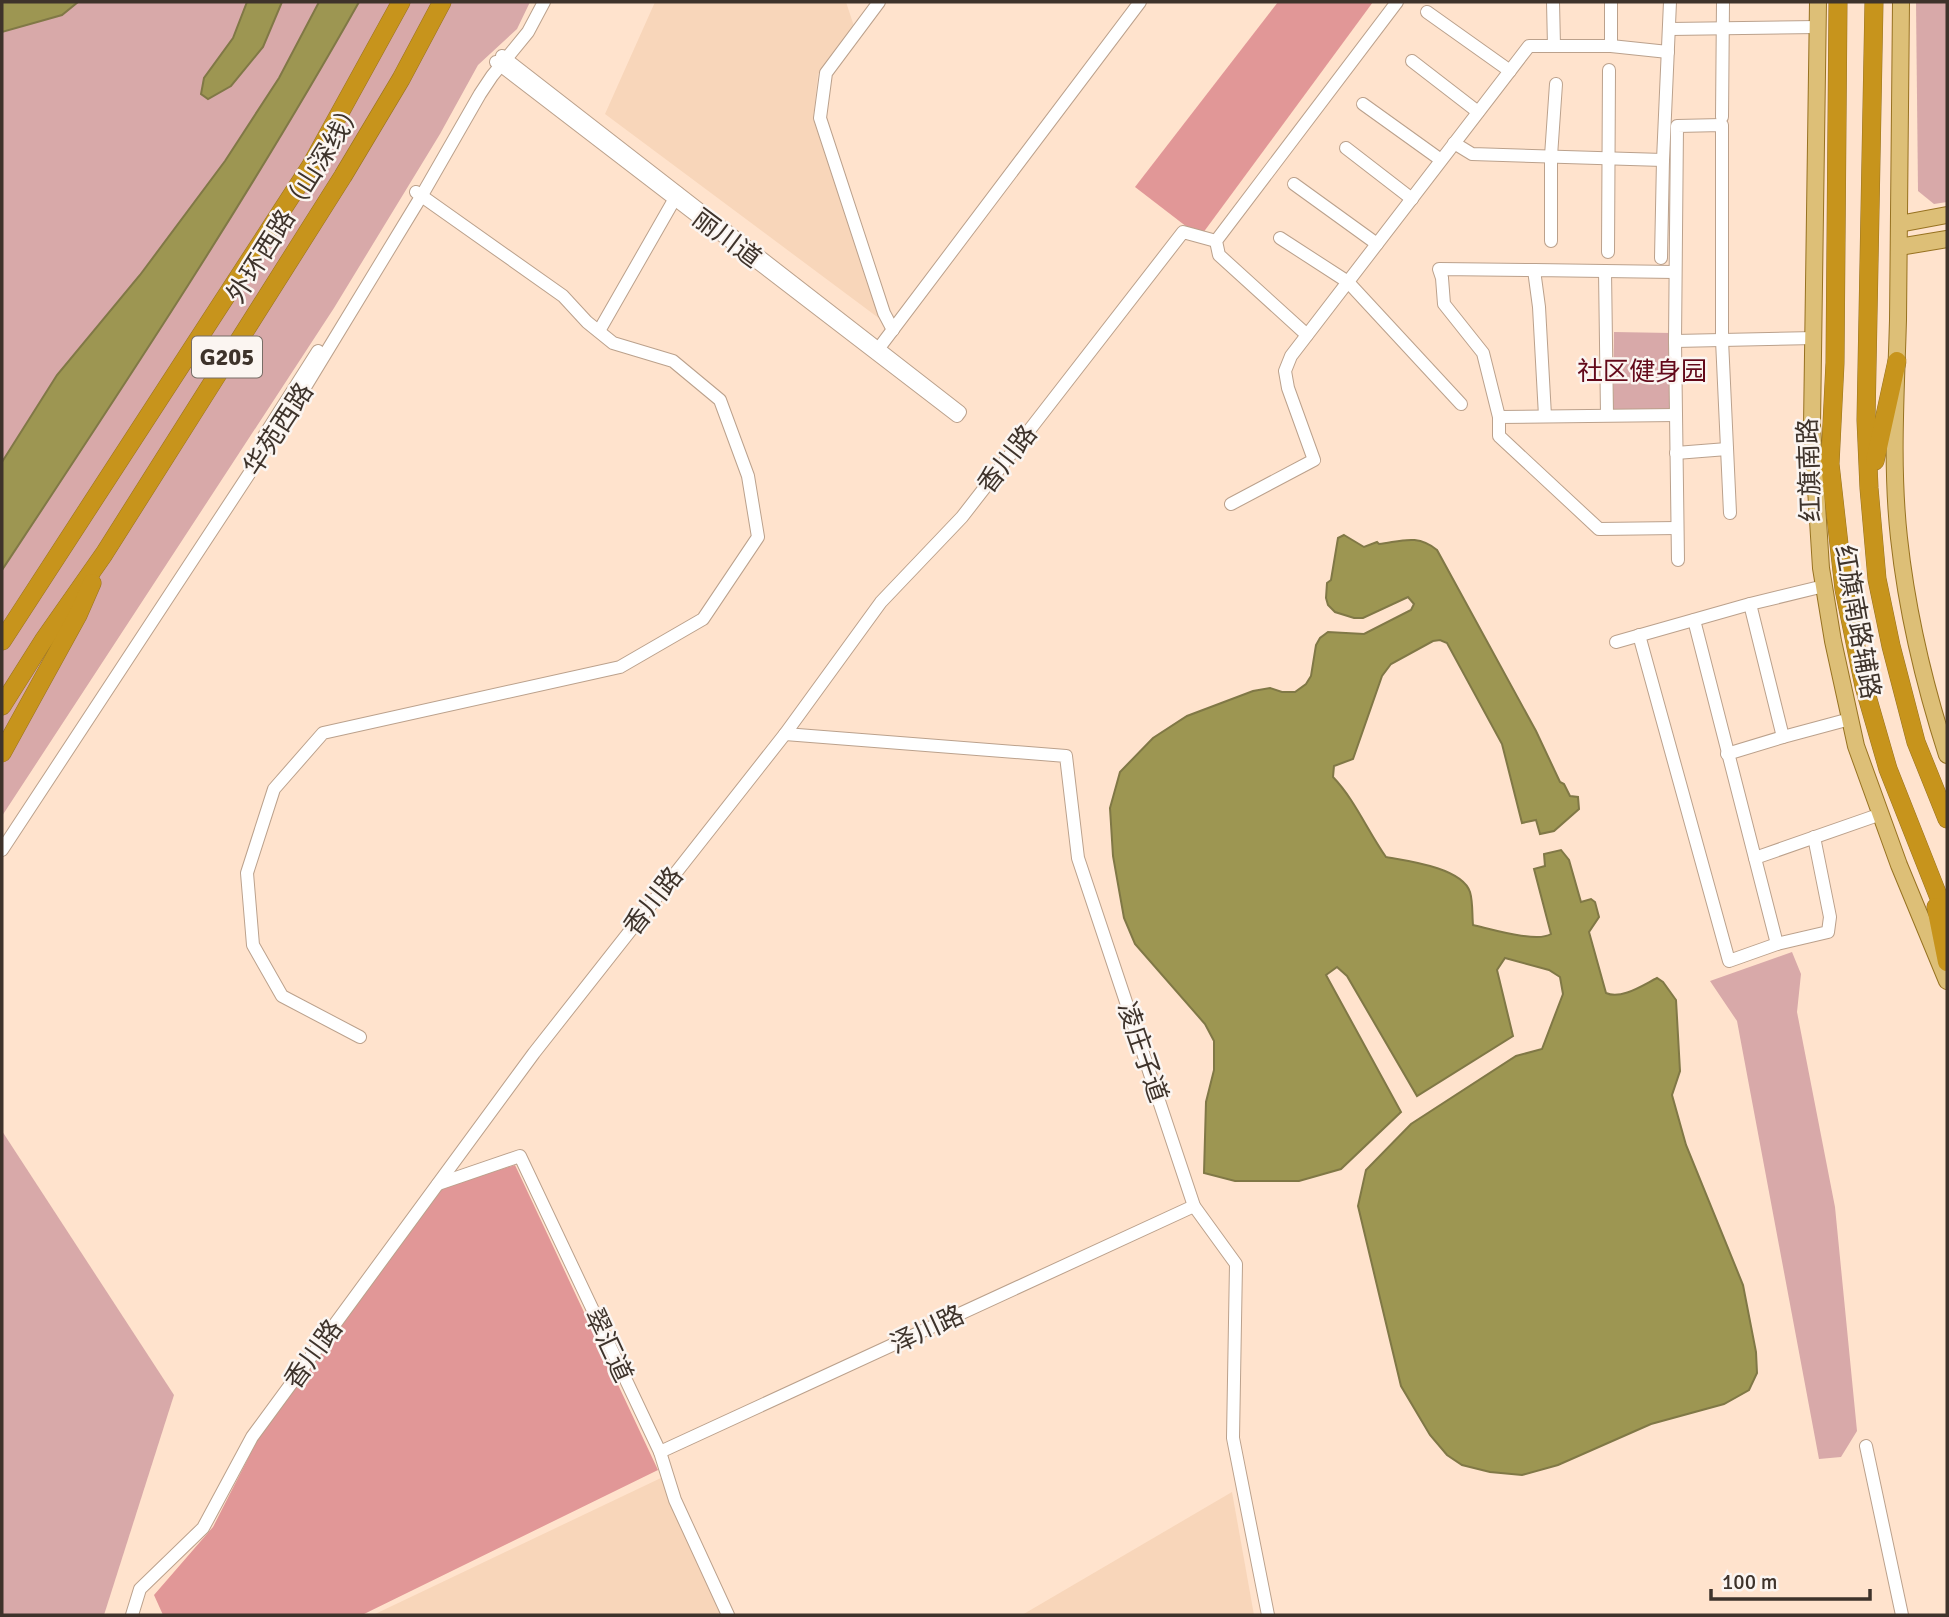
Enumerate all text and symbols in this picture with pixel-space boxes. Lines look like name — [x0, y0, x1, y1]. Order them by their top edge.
street label: 外环西路（山深线） — [220, 94, 371, 309]
street label: 丽川道 — [686, 203, 767, 275]
road number: G205 — [192, 336, 262, 378]
park label: 社区健身园 — [1577, 356, 1707, 388]
street label: 华苑西路 — [237, 377, 321, 482]
street label: 红旗南路 — [1792, 417, 1828, 522]
street label: 香川路 — [971, 419, 1044, 500]
street label: 红旗南路辅路 — [1828, 543, 1886, 702]
street label: 香川路 — [617, 861, 690, 942]
street label: 凌庄子道 — [1110, 998, 1174, 1107]
street label: 泽川路 — [885, 1299, 970, 1361]
street label: 翠汇道 — [577, 1303, 639, 1388]
street label: 香川路 — [278, 1314, 350, 1396]
scale bar — [1711, 1558, 1870, 1602]
text: 100 m — [1722, 1569, 1777, 1595]

